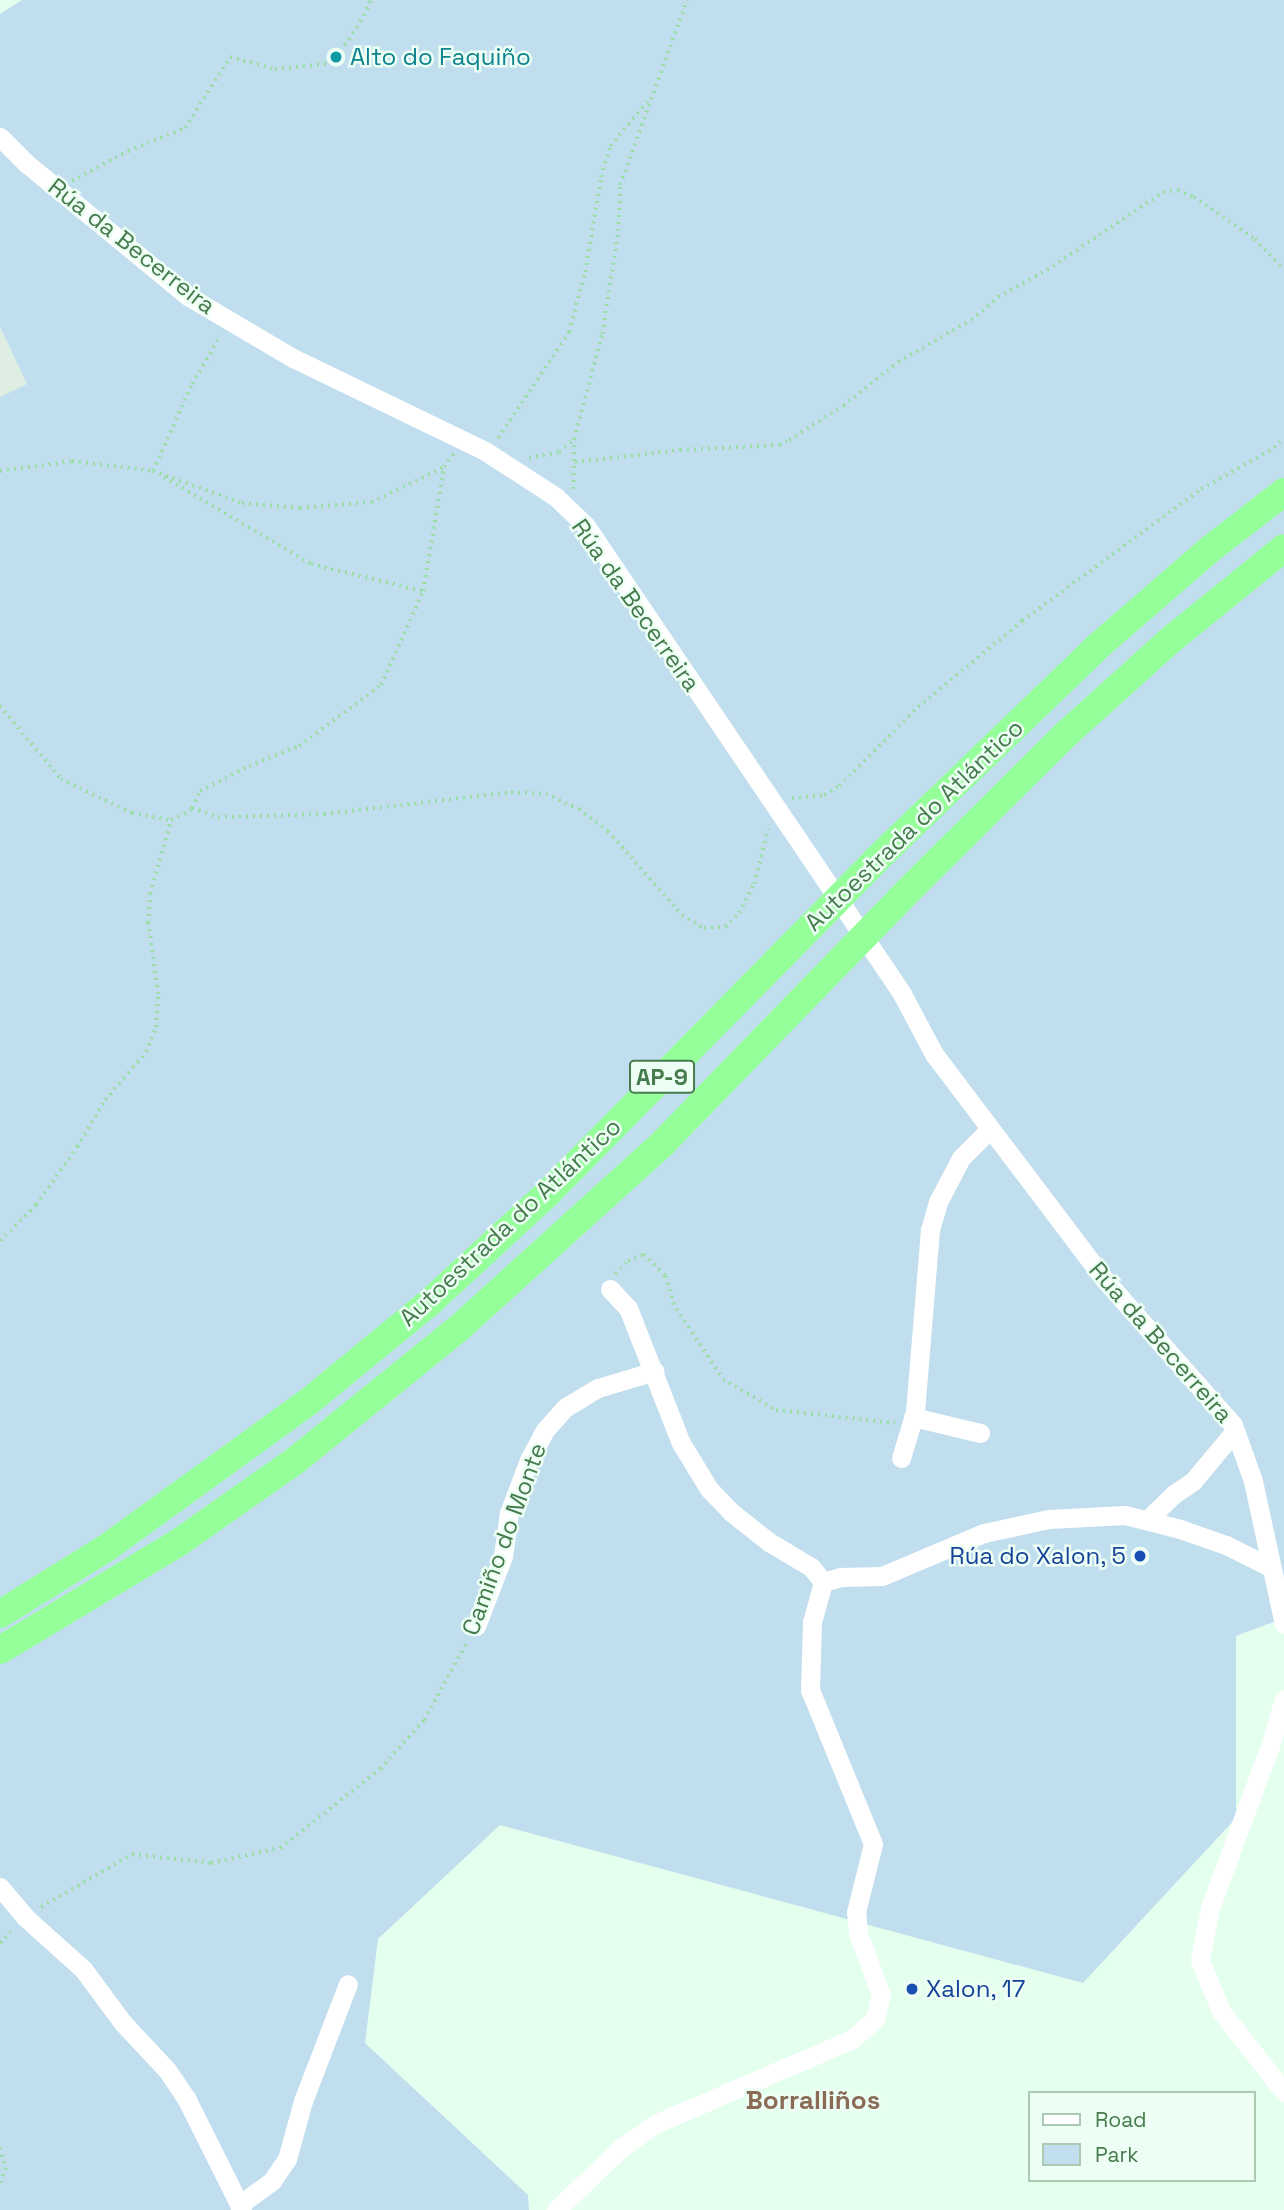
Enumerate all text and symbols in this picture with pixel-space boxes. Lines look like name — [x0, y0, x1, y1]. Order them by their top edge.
place label: Alto do Faquiño — [350, 43, 531, 71]
marker: Alto do Faquiño — [328, 49, 344, 65]
street label: Rúa da Becerreira — [43, 172, 221, 320]
street label: Rúa da Becerreira — [566, 513, 706, 697]
street label: Autoestrada do Atlántico — [799, 713, 1029, 937]
road number: AP-9 — [629, 1058, 695, 1096]
street label: Autoestrada do Atlántico — [393, 1112, 627, 1332]
street label: Rúa da Becerreira — [1083, 1256, 1239, 1428]
street label: Camiño do Monte — [456, 1439, 552, 1639]
place label: Rúa do Xalon, 5 — [949, 1542, 1126, 1570]
marker: Rúa do Xalon, 5 — [1132, 1548, 1148, 1564]
place label: Xalon, 17 — [926, 1975, 1026, 2003]
marker: Xalon, 17 — [904, 1981, 920, 1997]
district label: Borralliños — [746, 2085, 880, 2117]
legend — [1028, 2091, 1256, 2182]
text: Road — [1095, 2106, 1147, 2133]
text: Park — [1095, 2141, 1139, 2168]

